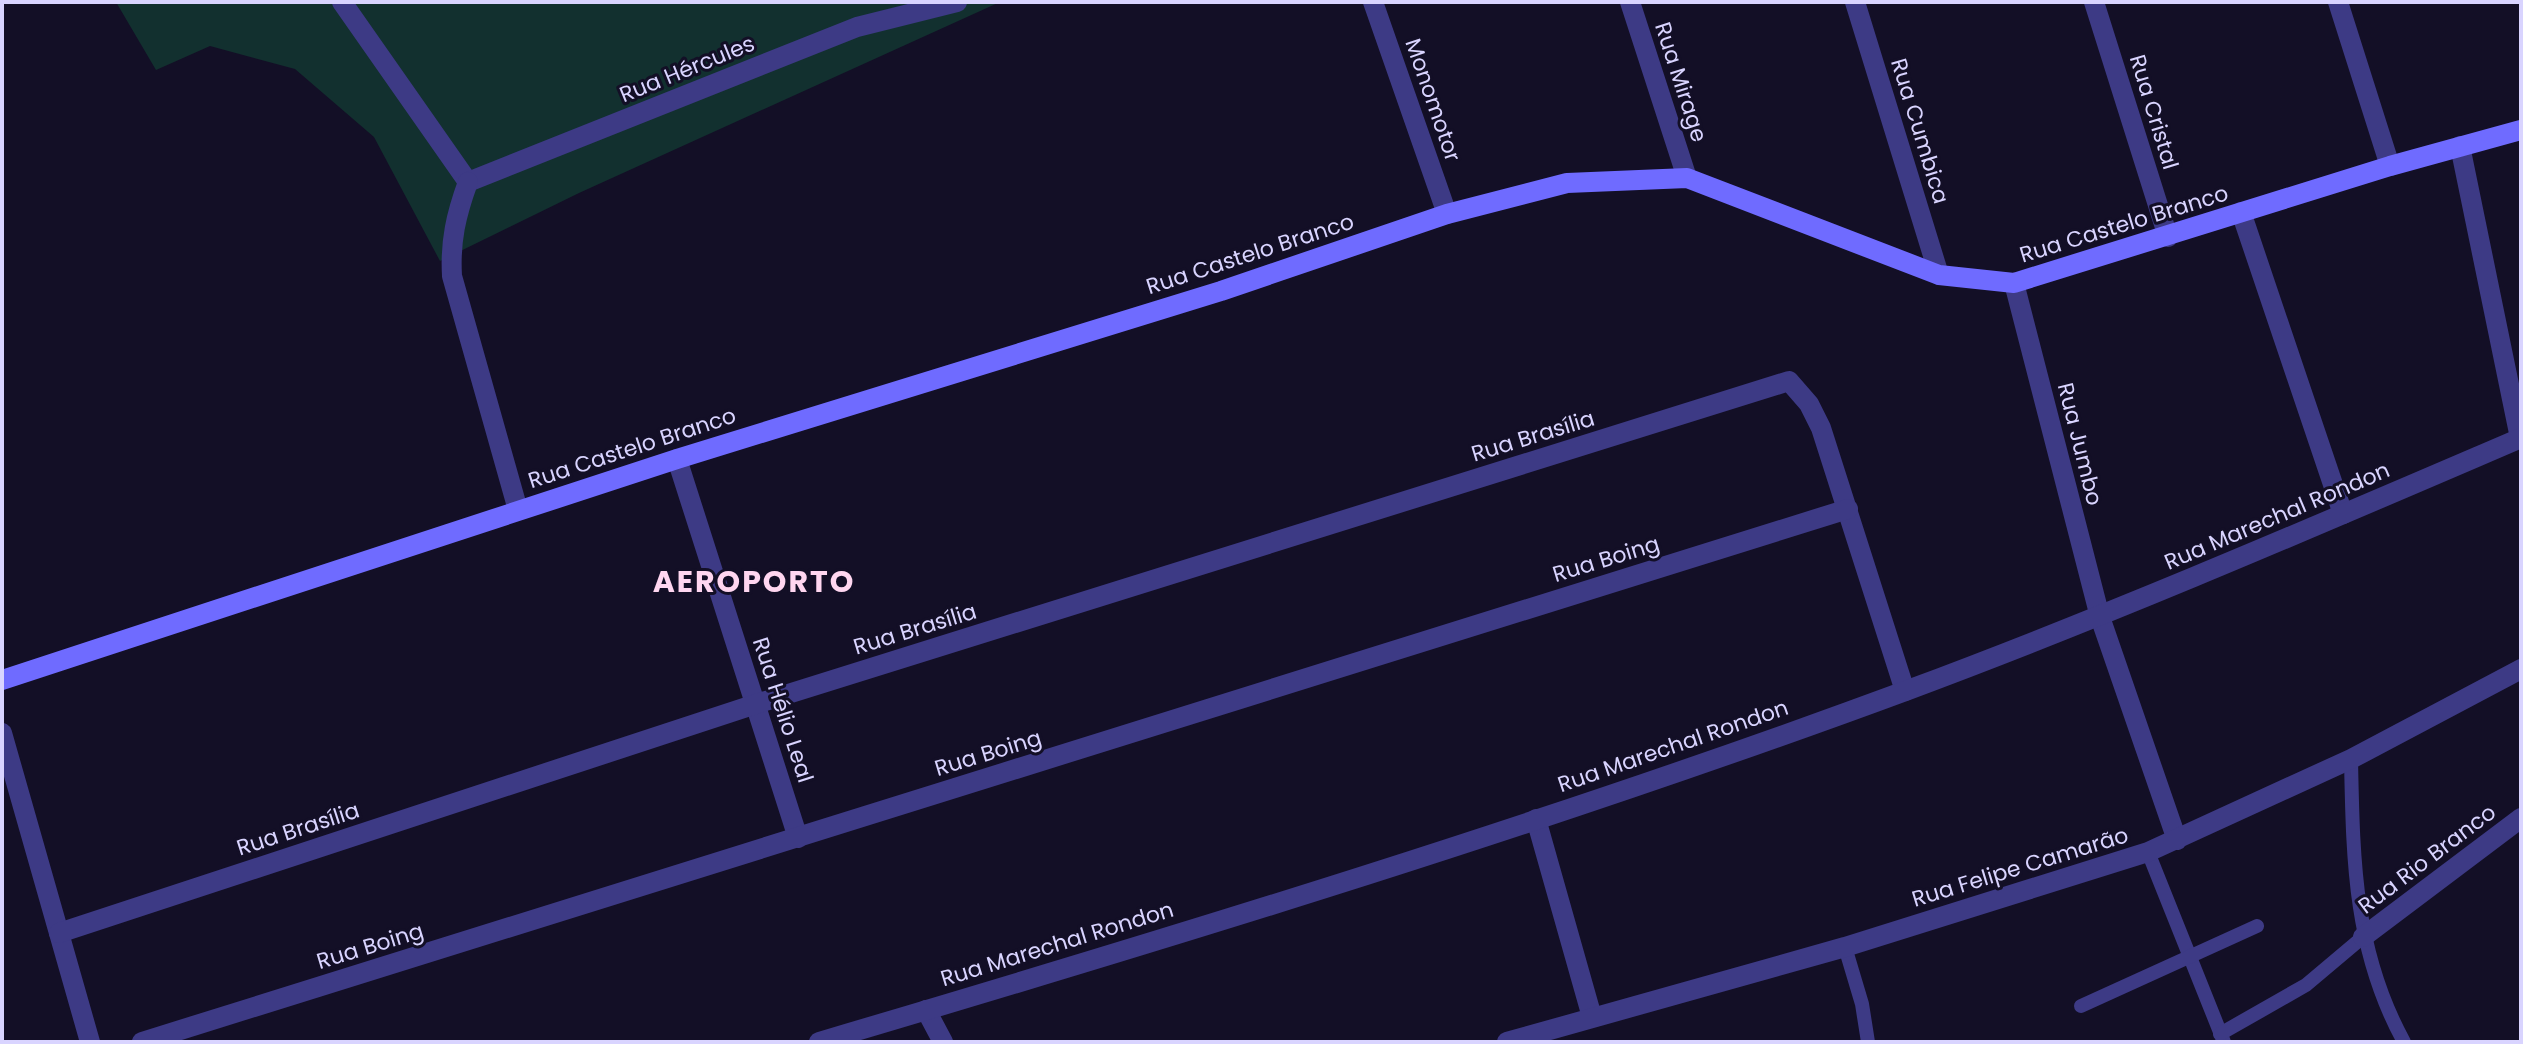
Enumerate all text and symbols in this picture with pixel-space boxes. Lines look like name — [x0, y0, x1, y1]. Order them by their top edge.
street label: Rua Mirage — [1647, 18, 1715, 146]
street label: Rua Hércules — [615, 28, 759, 110]
street label: Monomotor — [1397, 34, 1469, 166]
street label: Rua Cristal — [2122, 51, 2186, 173]
street label: Rua Cumbica — [1883, 55, 1957, 207]
street label: Rua Castelo Branco — [2016, 178, 2232, 270]
street label: Rua Castelo Branco — [1142, 206, 1358, 302]
street label: Rua Jumbo — [2050, 379, 2110, 509]
street label: Rua Castelo Branco — [524, 400, 740, 496]
street label: Rua Brasília — [1468, 403, 1598, 469]
street label: Rua Marechal Rondon — [2160, 454, 2394, 578]
street label: Rua Boing — [1549, 528, 1663, 590]
district label: AEROPORTO — [653, 560, 855, 603]
street label: Rua Brasília — [850, 596, 980, 662]
street label: Rua Hélio Leal — [745, 633, 821, 787]
street label: Rua Marechal Rondon — [1554, 692, 1792, 800]
street label: Rua Boing — [931, 722, 1045, 784]
street label: Rua Brasília — [233, 795, 363, 863]
street label: Rua Rio Branco — [2352, 797, 2502, 921]
street label: Rua Felipe Camarão — [1908, 819, 2132, 915]
street label: Rua Marechal Rondon — [937, 894, 1177, 994]
street label: Rua Boing — [313, 915, 427, 977]

